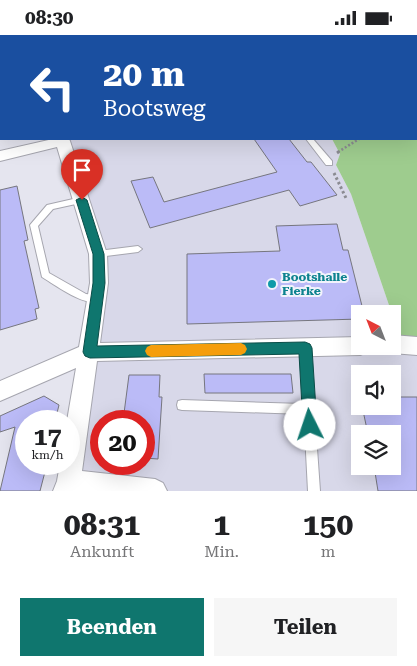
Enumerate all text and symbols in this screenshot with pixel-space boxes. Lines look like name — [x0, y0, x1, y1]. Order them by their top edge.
text: 08:30 — [25, 6, 74, 29]
text: 20 m — [103, 54, 185, 95]
icon: left — [20, 55, 85, 120]
text: Bootsweg — [103, 96, 206, 121]
pin — [61, 149, 103, 200]
icon: arrive — [68, 156, 96, 184]
place label: Bootshalle Fierke — [282, 270, 347, 298]
marker: Bootshalle Fierke — [266, 278, 278, 290]
north arrow — [351, 305, 401, 355]
map controls — [351, 305, 401, 475]
button: sound — [351, 365, 401, 415]
position arrow — [283, 398, 335, 450]
speed limit sign: 20 — [90, 410, 155, 475]
text: 17 — [33, 422, 62, 451]
button: layers — [351, 425, 401, 475]
text: km/h — [31, 448, 64, 462]
text: 08:31 — [64, 507, 140, 542]
text: 1 — [213, 507, 230, 542]
text: 150 — [303, 507, 353, 542]
text: Ankunft — [70, 542, 134, 561]
text: Min. — [204, 542, 239, 561]
text: m — [321, 542, 335, 561]
button: Beenden — [20, 598, 204, 656]
button: Teilen — [214, 598, 397, 656]

